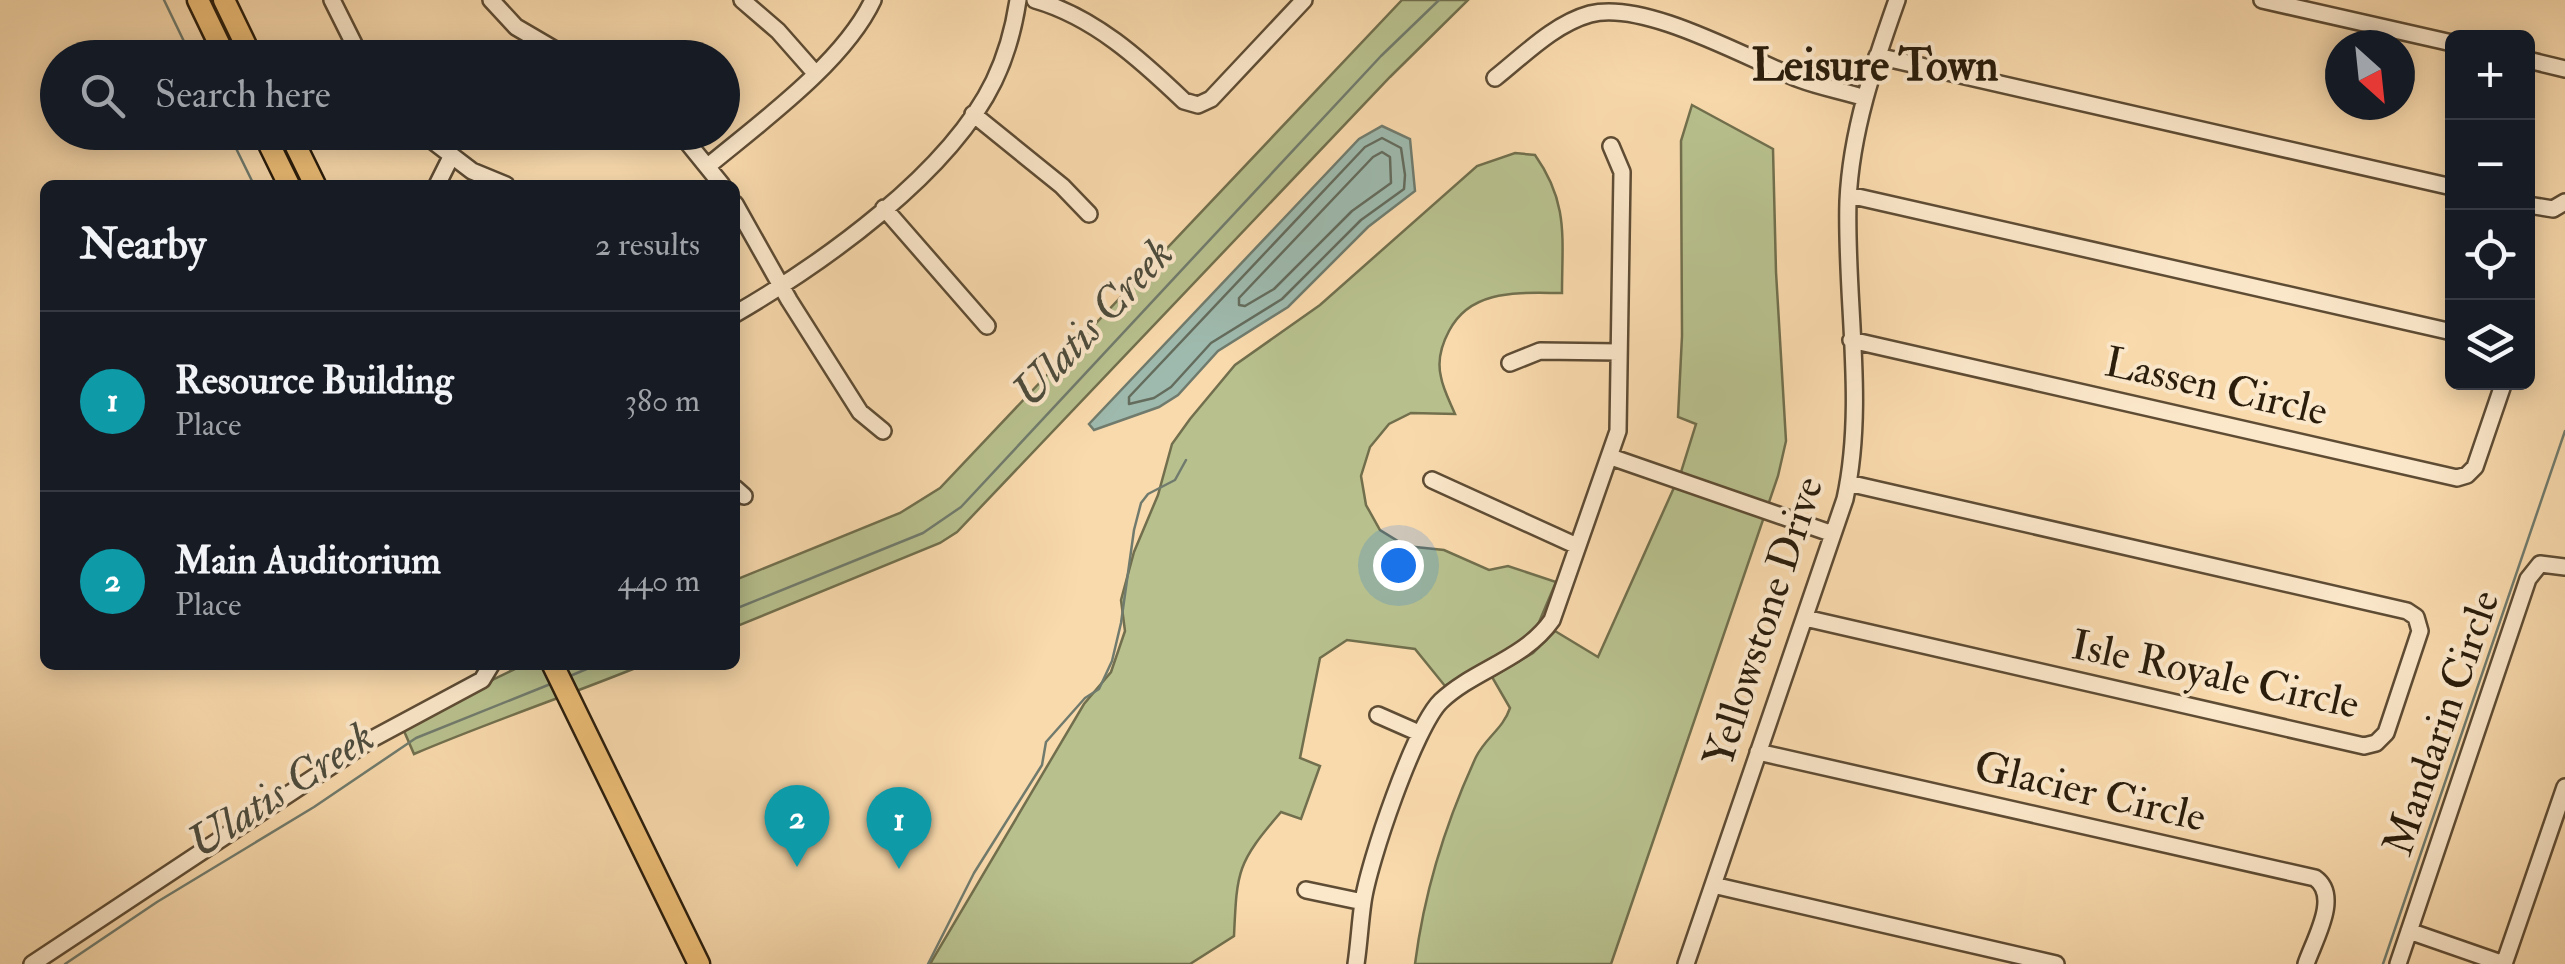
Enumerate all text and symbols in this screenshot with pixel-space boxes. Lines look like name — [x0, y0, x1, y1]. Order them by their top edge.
north arrow — [2325, 30, 2415, 120]
map controls — [2445, 30, 2535, 390]
button: + — [2445, 30, 2535, 120]
district label: Leisure Town — [1752, 38, 1999, 94]
search box — [40, 40, 740, 150]
icon: search — [75, 68, 130, 123]
text: Search here — [155, 71, 331, 119]
button: − — [2445, 120, 2535, 210]
button: locate — [2445, 210, 2535, 300]
text: Nearby — [80, 219, 206, 271]
text: 2 results — [595, 225, 700, 265]
water label: Ulatis Creek — [1000, 226, 1186, 420]
button: layers — [2445, 300, 2535, 390]
street label: Lassen Circle — [2100, 336, 2332, 438]
text: Resource Building — [175, 357, 453, 405]
text: 1 — [107, 381, 118, 421]
text: 380 m — [625, 381, 700, 421]
text: Place — [175, 405, 241, 445]
street label: Yellowstone Drive — [1693, 470, 1835, 774]
text: Main Auditorium — [175, 537, 441, 585]
your location — [1373, 540, 1424, 591]
text: 2 — [104, 561, 121, 601]
text: 440 m — [618, 561, 700, 601]
street label: Mandarin Circle — [2372, 584, 2512, 862]
text: Place — [175, 585, 241, 625]
street label: Isle Royale Circle — [2066, 619, 2364, 731]
water label: Ulatis Creek — [177, 709, 385, 871]
street label: Glacier Circle — [1969, 740, 2211, 844]
pin: 2 — [764, 784, 830, 867]
pin: 1 — [866, 786, 932, 869]

